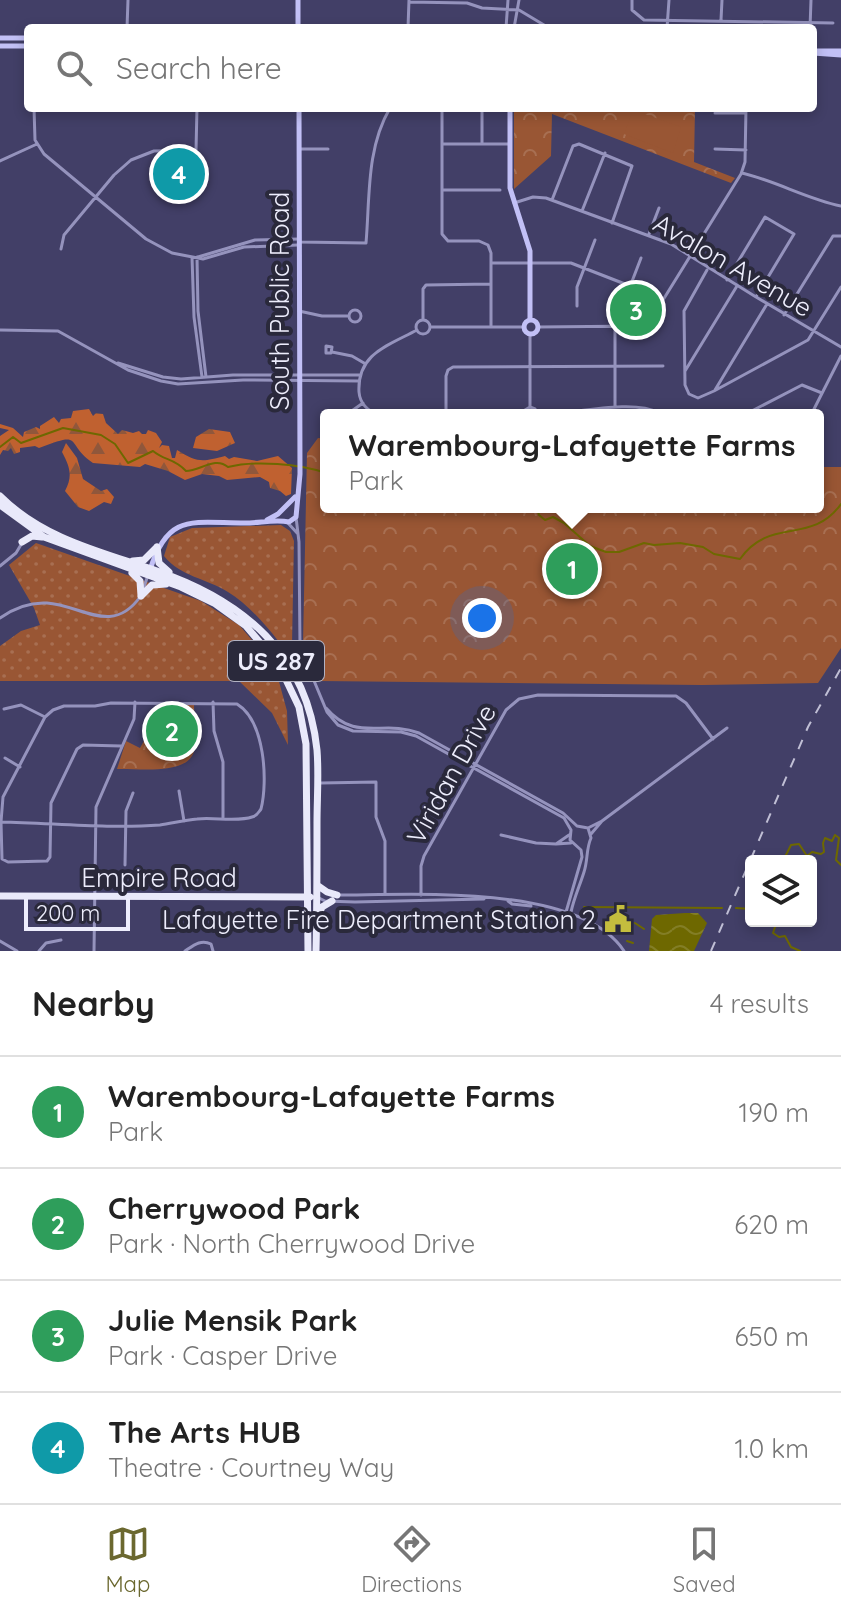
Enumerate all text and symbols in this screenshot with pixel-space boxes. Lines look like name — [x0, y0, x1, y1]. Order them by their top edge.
search box — [24, 24, 817, 112]
icon: search — [52, 46, 96, 90]
text: Search here — [116, 49, 282, 87]
pin: 4 — [153, 144, 205, 204]
street label: South Public Road — [263, 192, 296, 410]
street label: Avalon Avenue — [648, 206, 818, 324]
pin: 3 — [610, 280, 662, 340]
popup — [320, 409, 824, 513]
text: Warembourg-Lafayette Farms — [349, 426, 795, 464]
text: Park — [349, 464, 404, 497]
pin: 1 — [546, 539, 598, 599]
your location — [462, 598, 502, 638]
road number: US 287 — [228, 641, 324, 681]
street label: Viridan Drive — [399, 698, 503, 850]
pin: 2 — [146, 701, 198, 761]
map controls — [745, 855, 817, 927]
button: layers — [745, 855, 817, 927]
street label: Empire Road — [81, 861, 237, 894]
scale bar — [24, 895, 130, 931]
text: 200 m — [36, 899, 100, 927]
place label: Lafayette Fire Department Station 2 — [162, 903, 596, 936]
public building icon: Lafayette Fire Department Station 2 — [603, 904, 633, 934]
text: Nearby — [32, 982, 155, 1025]
text: 4 results — [710, 987, 809, 1020]
text: Warembourg-Lafayette Farms — [108, 1077, 555, 1115]
text: 1 — [53, 1096, 63, 1129]
text: 190 m — [739, 1096, 809, 1129]
text: Park — [108, 1115, 163, 1148]
text: Cherrywood Park — [108, 1189, 360, 1227]
text: 2 — [51, 1208, 65, 1241]
text: 620 m — [734, 1208, 809, 1241]
text: Park · North Cherrywood Drive — [108, 1227, 475, 1260]
text: Julie Mensik Park — [108, 1301, 357, 1339]
text: 3 — [51, 1320, 65, 1353]
text: 650 m — [735, 1320, 809, 1353]
text: Park · Casper Drive — [108, 1339, 337, 1372]
text: The Arts HUB — [108, 1413, 301, 1451]
text: 4 — [50, 1432, 66, 1465]
text: 1.0 km — [734, 1432, 809, 1465]
text: Theatre · Courtney Way — [108, 1451, 394, 1484]
tab: Map — [105, 1522, 150, 1598]
tab: Directions — [361, 1522, 462, 1598]
tab: Saved — [673, 1522, 736, 1598]

